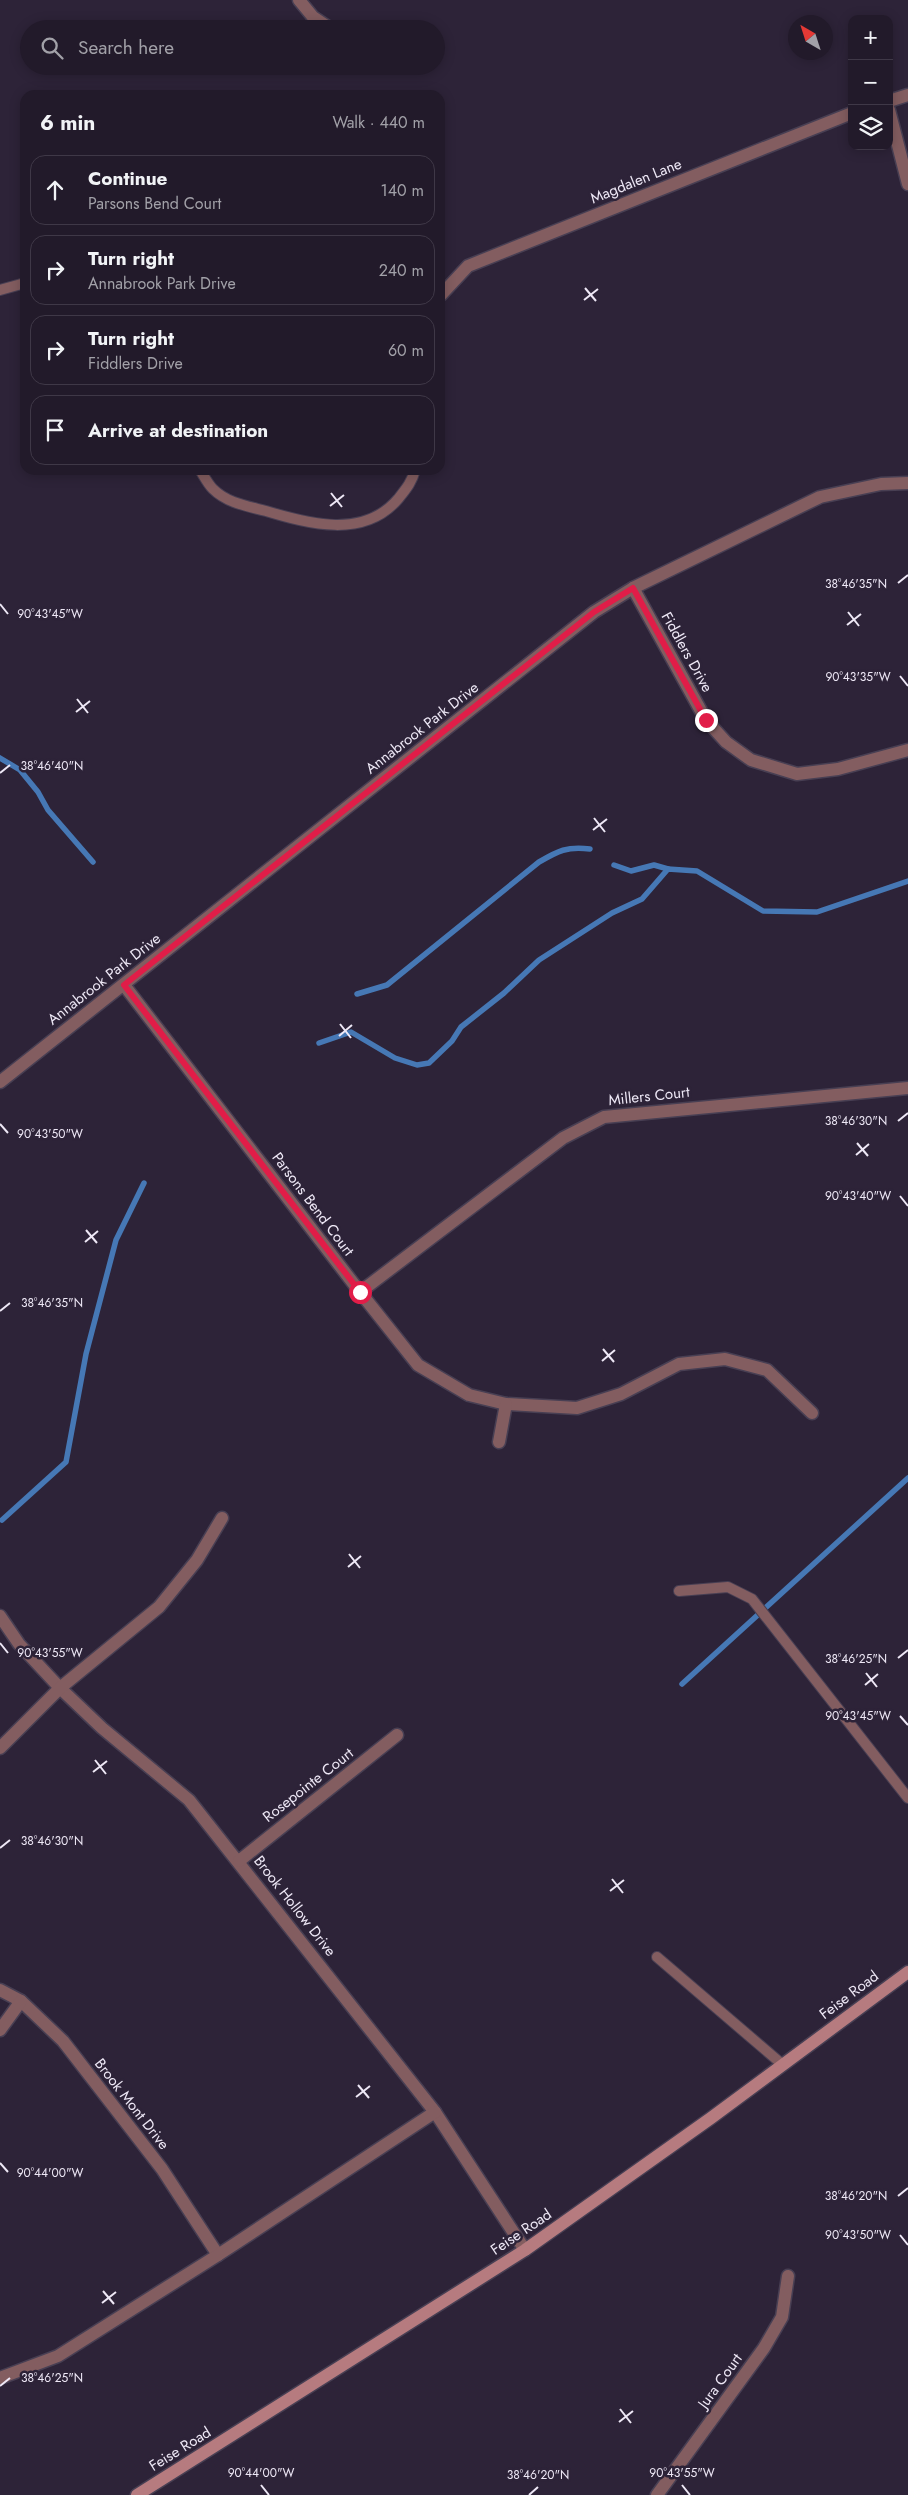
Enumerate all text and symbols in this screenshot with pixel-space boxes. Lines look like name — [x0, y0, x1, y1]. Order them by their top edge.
north arrow — [788, 15, 833, 60]
map controls — [848, 15, 893, 150]
button: + — [848, 15, 893, 60]
search box — [20, 20, 445, 75]
icon: search — [38, 34, 66, 62]
text: Search here — [78, 34, 174, 61]
button: − — [848, 60, 893, 105]
button: layers — [848, 105, 893, 150]
text: 6 min — [40, 108, 95, 138]
text: Walk · 440 m — [332, 111, 425, 134]
street label: Magdalen Lane — [587, 153, 685, 209]
text: Continue — [88, 165, 167, 192]
icon: ahead — [41, 176, 69, 204]
text: 140 m — [381, 179, 424, 202]
text: Parsons Bend Court — [88, 192, 221, 215]
text: Turn right — [88, 245, 174, 272]
icon: right — [41, 256, 69, 284]
text: 240 m — [379, 259, 424, 282]
text: Annabrook Park Drive — [88, 272, 236, 295]
text: Turn right — [88, 325, 174, 352]
icon: right — [41, 336, 69, 364]
text: 60 m — [388, 339, 424, 362]
text: Fiddlers Drive — [88, 352, 183, 375]
icon: arrive — [41, 416, 69, 444]
text: Arrive at destination — [88, 417, 268, 444]
text: 38°46'35"N — [825, 575, 887, 593]
text: 90°43'45"W — [17, 605, 83, 623]
street label: Fiddlers Drive — [656, 608, 718, 696]
text: 90°43'35"W — [825, 668, 891, 686]
street label: Annabrook Park Drive — [361, 677, 484, 779]
route end — [695, 709, 718, 732]
text: 38°46'40"N — [21, 757, 83, 775]
street label: Annabrook Park Drive — [43, 928, 166, 1030]
street label: Millers Court — [607, 1081, 691, 1111]
text: 38°46'30"N — [825, 1112, 887, 1130]
text: 90°43'50"W — [17, 1125, 83, 1143]
street label: Parsons Bend Court — [267, 1148, 360, 1261]
text: 90°43'40"W — [825, 1187, 891, 1205]
route start — [349, 1281, 372, 1304]
text: 38°46'35"N — [21, 1294, 83, 1312]
text: 90°43'55"W — [17, 1644, 83, 1662]
text: 38°46'25"N — [825, 1650, 887, 1668]
text: 90°43'45"W — [825, 1707, 891, 1725]
street label: Rosepointe Court — [258, 1742, 358, 1827]
text: 38°46'30"N — [21, 1832, 83, 1850]
street label: Brook Hollow Drive — [249, 1851, 342, 1961]
street label: Feise Road — [815, 1965, 883, 2025]
street label: Brook Mont Drive — [89, 2054, 175, 2154]
text: 90°44'00"W — [17, 2164, 83, 2182]
text: 38°46'20"N — [825, 2187, 887, 2205]
street label: Feise Road — [486, 2204, 556, 2260]
text: 90°43'50"W — [825, 2226, 891, 2244]
street label: Jura Court — [691, 2349, 748, 2415]
text: 38°46'25"N — [21, 2369, 83, 2387]
street label: Feise Road — [145, 2421, 215, 2477]
text: 90°44'00"W — [228, 2464, 294, 2482]
text: 90°43'55"W — [649, 2464, 715, 2482]
text: 38°46'20"N — [507, 2466, 569, 2484]

